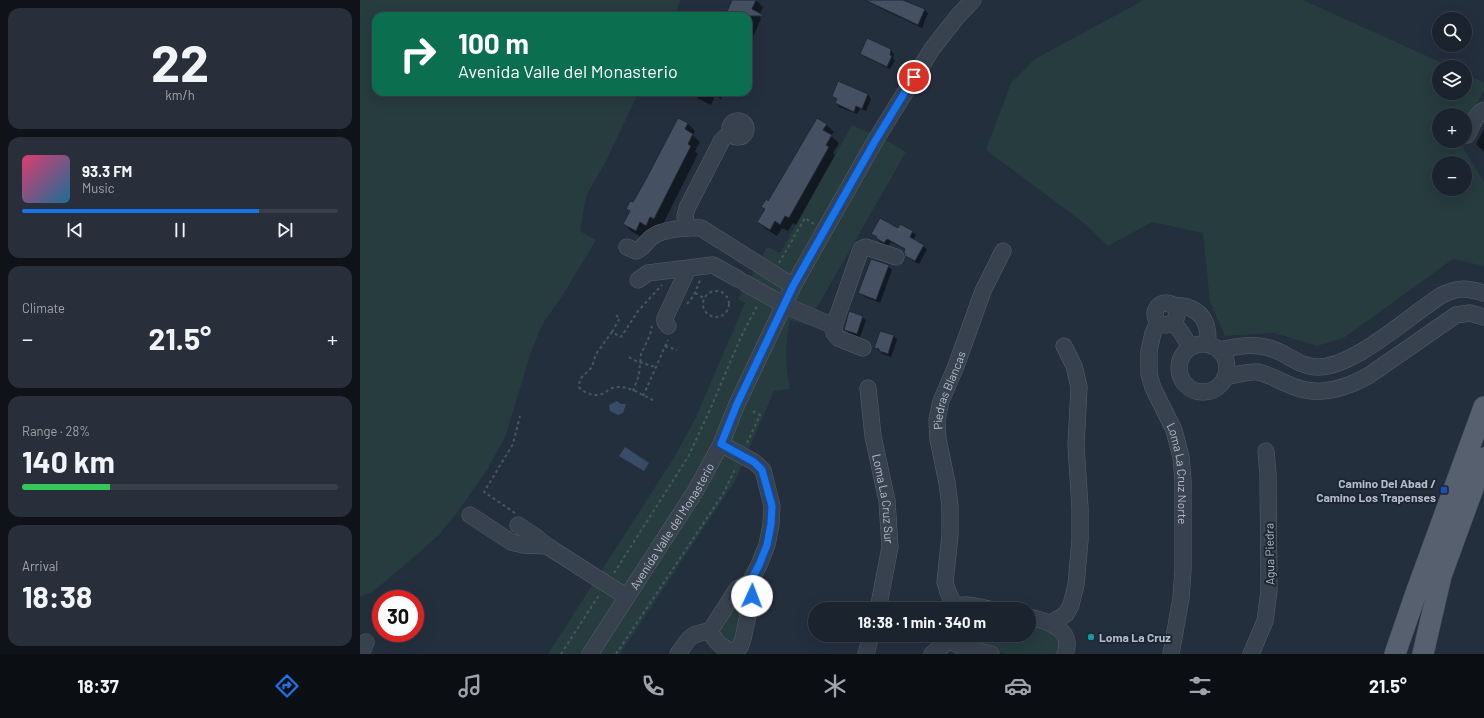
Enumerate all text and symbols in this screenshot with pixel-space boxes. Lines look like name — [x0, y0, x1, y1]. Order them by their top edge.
map controls — [1432, 12, 1472, 196]
button: search — [1432, 12, 1472, 52]
text: 100 m — [458, 26, 529, 60]
icon: right — [392, 28, 444, 80]
text: 22 — [151, 30, 209, 92]
text: Avenida Valle del Monasterio — [458, 60, 678, 82]
pin — [897, 60, 931, 94]
button: layers — [1432, 60, 1472, 100]
icon: arrive — [903, 66, 925, 88]
text: km/h — [165, 87, 195, 103]
button: + — [1432, 108, 1472, 148]
button: − — [1432, 156, 1472, 196]
text: 93.3 FM — [82, 162, 132, 180]
text: Music — [82, 180, 115, 196]
icon: previous — [64, 219, 86, 241]
icon: pause — [169, 219, 191, 241]
icon: next — [274, 219, 296, 241]
text: Climate — [22, 300, 65, 316]
text: 21.5° — [149, 320, 211, 356]
text: − — [22, 325, 33, 351]
text: + — [327, 325, 338, 351]
street label: Piedras Blancas — [930, 349, 968, 430]
street label: Loma La Cruz Norte — [1164, 420, 1190, 524]
text: Range · 28% — [22, 423, 90, 439]
text: 140 km — [22, 443, 115, 479]
street label: Loma La Cruz Sur — [870, 452, 897, 545]
street label: Avenida Valle del Monasterio — [627, 460, 717, 592]
place label: Camino Del Abad / Camino Los Trapenses — [1316, 476, 1436, 504]
marker: Camino Del Abad / Camino Los Trapenses — [1439, 485, 1449, 495]
street label: Agua Piedra — [1261, 523, 1277, 585]
text: Arrival — [22, 558, 58, 574]
position arrow — [731, 575, 773, 617]
text: 18:38 — [22, 578, 92, 614]
speed limit sign: 30 — [372, 590, 424, 642]
text: 18:38 · 1 min · 340 m — [858, 613, 986, 631]
place label: Loma La Cruz — [1099, 630, 1171, 644]
marker: Loma La Cruz — [1086, 632, 1096, 642]
icon: directions — [273, 672, 301, 700]
icon: music — [456, 672, 484, 700]
icon: phone — [639, 672, 667, 700]
icon: climate — [821, 672, 849, 700]
icon: car — [1004, 672, 1032, 700]
icon: filters — [1186, 672, 1214, 700]
text: 18:37 — [77, 675, 119, 697]
text: 21.5° — [1369, 675, 1407, 697]

